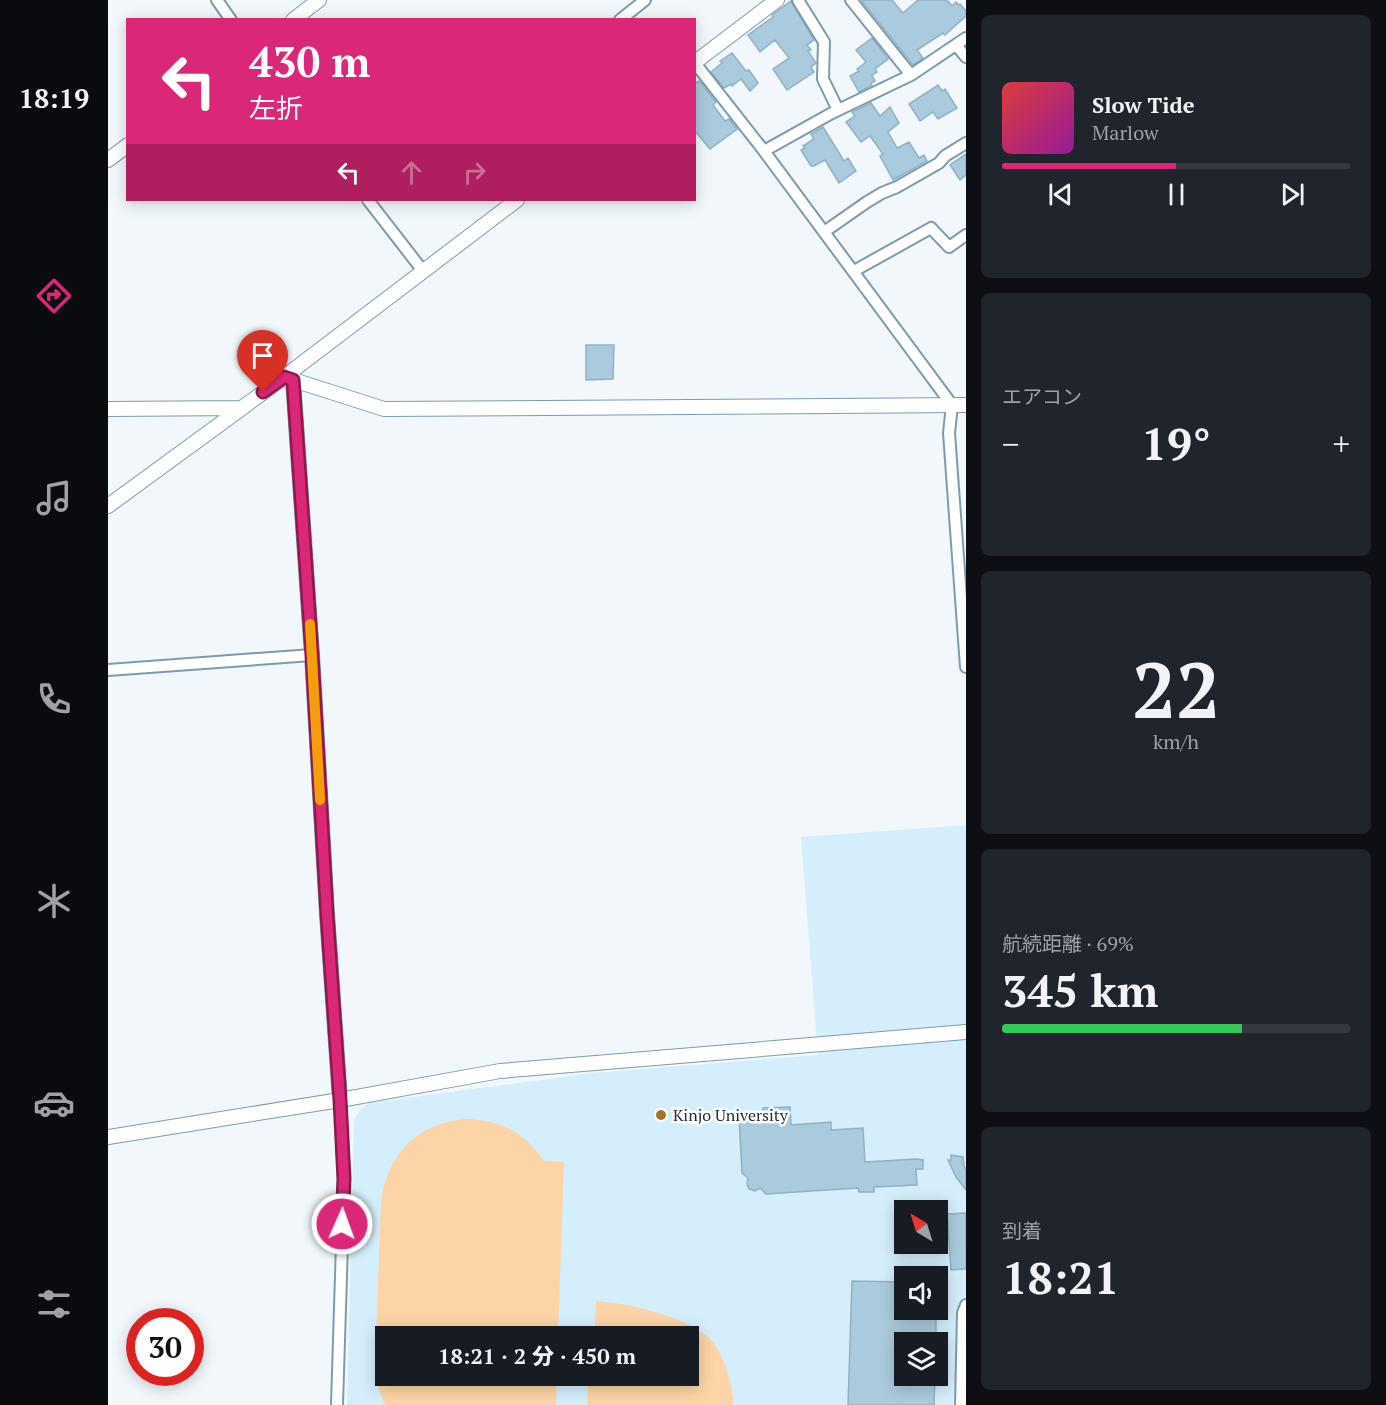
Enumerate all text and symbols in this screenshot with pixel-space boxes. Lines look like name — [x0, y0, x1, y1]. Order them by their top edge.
text: 430 m — [249, 33, 370, 89]
icon: left — [150, 42, 228, 120]
text: 18:19 — [19, 80, 89, 116]
text: 左折 — [249, 90, 303, 126]
text: Slow Tide — [1092, 90, 1195, 119]
text: Marlow — [1092, 119, 1159, 146]
icon: left — [332, 156, 365, 189]
icon: ahead — [395, 156, 428, 189]
icon: right — [458, 156, 491, 189]
icon: previous — [1044, 178, 1077, 211]
icon: pause — [1160, 178, 1193, 211]
icon: next — [1276, 178, 1309, 211]
icon: directions — [33, 275, 75, 317]
pin — [237, 330, 288, 392]
icon: arrive — [246, 339, 279, 372]
text: エアコン — [1002, 383, 1082, 410]
text: 19° — [1141, 413, 1211, 473]
text: − — [1002, 422, 1020, 465]
text: + — [1332, 422, 1350, 465]
icon: music — [33, 477, 75, 519]
text: 22 — [1132, 637, 1220, 740]
icon: phone — [33, 678, 75, 720]
text: km/h — [1153, 728, 1199, 755]
icon: climate — [33, 880, 75, 922]
text: 航続距離 · 69% — [1002, 930, 1134, 957]
text: 345 km — [1002, 960, 1158, 1020]
icon: car — [33, 1082, 75, 1124]
place label: Kinjo University — [673, 1104, 789, 1126]
marker: Kinjo University — [654, 1108, 668, 1122]
position arrow — [310, 1192, 374, 1256]
north arrow — [894, 1200, 948, 1254]
map controls — [894, 1200, 948, 1386]
text: 到着 — [1002, 1217, 1042, 1244]
text: 18:21 — [1002, 1247, 1119, 1307]
button: sound — [894, 1266, 948, 1320]
icon: filters — [33, 1283, 75, 1325]
speed limit sign: 30 — [126, 1308, 204, 1386]
button: layers — [894, 1332, 948, 1386]
text: 18:21 · 2 分 · 450 m — [438, 1341, 636, 1370]

